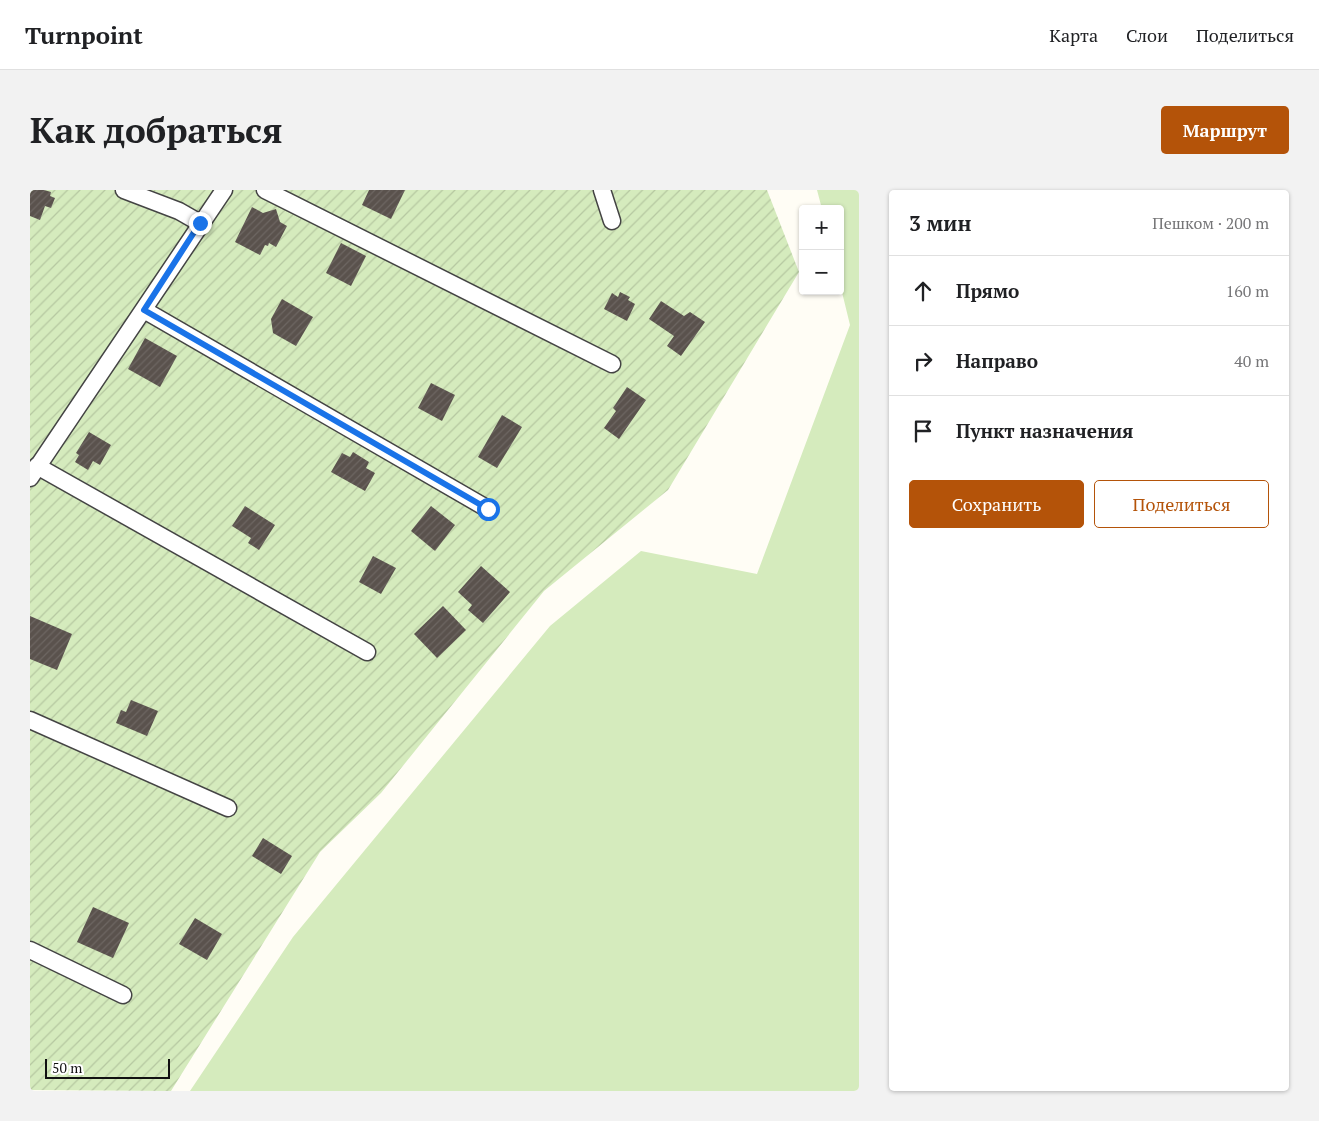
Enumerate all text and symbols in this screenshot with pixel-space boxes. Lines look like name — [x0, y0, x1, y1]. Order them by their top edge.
text: Turnpoint — [25, 19, 143, 51]
text: Карта — [1049, 23, 1098, 47]
text: Слои — [1126, 23, 1168, 47]
text: Поделиться — [1196, 23, 1294, 47]
button: Маршрут — [1161, 106, 1289, 154]
text: Как добраться — [30, 107, 283, 153]
map controls — [799, 205, 844, 295]
button: + — [799, 205, 844, 250]
text: 3 мин — [909, 209, 971, 237]
route end — [189, 212, 212, 235]
text: Пешком · 200 m — [1152, 212, 1269, 234]
button: − — [799, 250, 844, 295]
icon: ahead — [909, 277, 937, 305]
text: Прямо — [956, 278, 1019, 303]
text: 160 m — [1226, 280, 1269, 302]
icon: right — [909, 347, 937, 375]
text: Направо — [956, 348, 1038, 373]
text: 40 m — [1234, 350, 1269, 372]
icon: arrive — [909, 417, 937, 445]
text: Пункт назначения — [956, 418, 1133, 443]
button: Сохранить — [909, 480, 1084, 528]
button: Поделиться — [1094, 480, 1269, 528]
route start — [477, 498, 500, 521]
scale bar — [45, 1056, 170, 1079]
text: 50 m — [52, 1058, 82, 1077]

